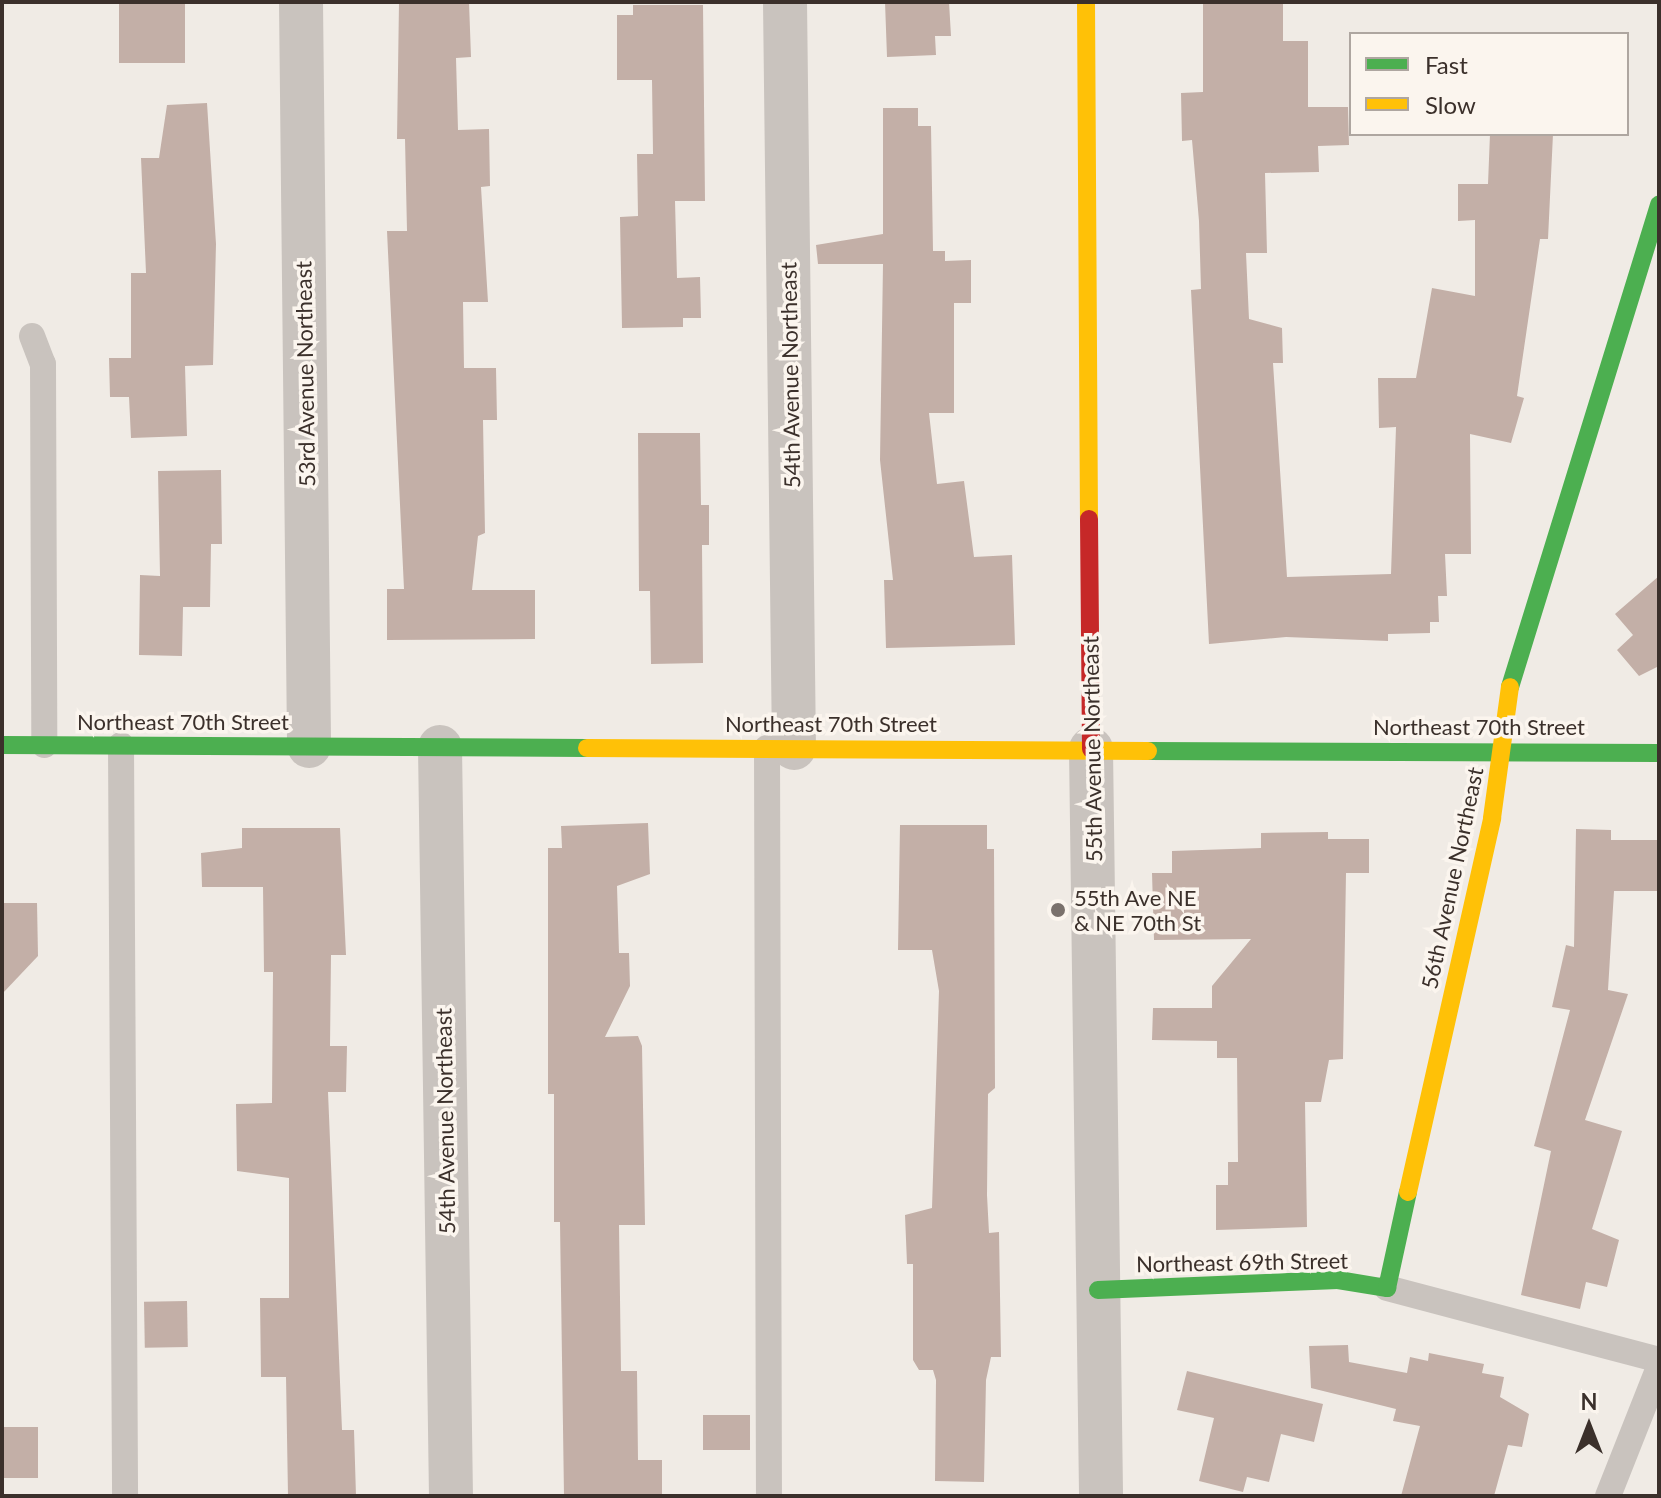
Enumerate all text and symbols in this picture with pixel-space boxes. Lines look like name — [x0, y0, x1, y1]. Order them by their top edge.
legend — [1349, 32, 1629, 136]
text: Fast — [1425, 50, 1468, 79]
text: Slow — [1425, 90, 1476, 119]
street label: 53rd Avenue Northeast — [290, 260, 320, 488]
street label: 54th Avenue Northeast — [775, 261, 805, 489]
street label: 55th Avenue Northeast — [1077, 635, 1107, 863]
street label: Northeast 70th Street — [77, 709, 289, 735]
street label: Northeast 70th Street — [725, 711, 937, 737]
street label: Northeast 70th Street — [1373, 714, 1585, 740]
street label: 56th Avenue Northeast — [1416, 764, 1488, 992]
place label: 55th Ave NE & NE 70th St — [1074, 884, 1201, 936]
marker: 55th Ave NE & NE 70th St — [1049, 901, 1067, 919]
street label: 54th Avenue Northeast — [430, 1007, 460, 1235]
street label: Northeast 69th Street — [1136, 1247, 1348, 1277]
north arrow — [1549, 1386, 1629, 1466]
text: N — [1581, 1388, 1597, 1415]

